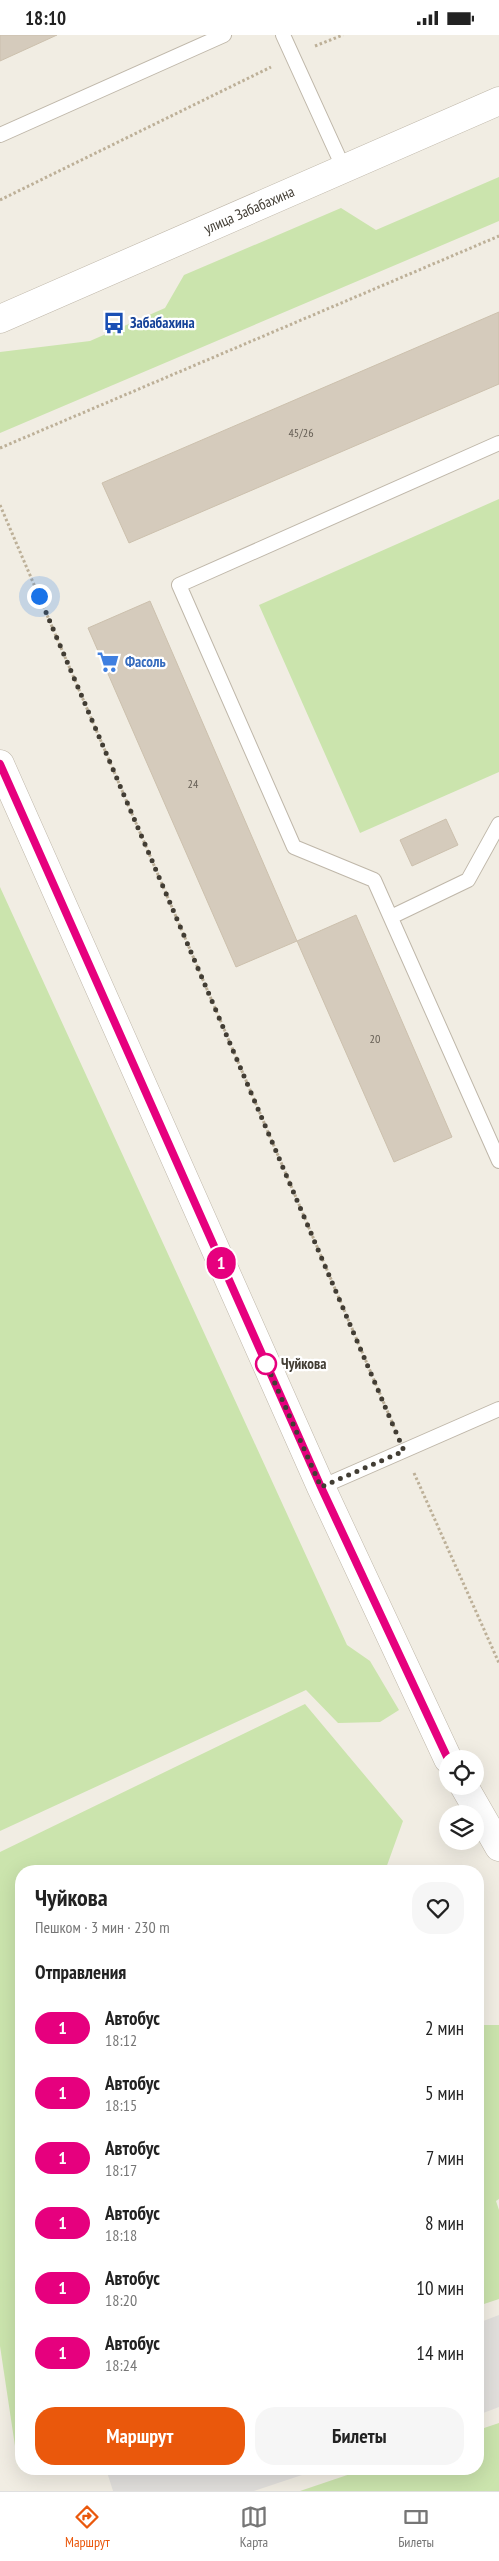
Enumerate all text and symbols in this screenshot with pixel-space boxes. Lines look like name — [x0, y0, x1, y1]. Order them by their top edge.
text: 18:10 — [25, 6, 66, 30]
street label: улица Забабахина — [201, 182, 297, 238]
bus stop icon: Забабахина — [101, 310, 127, 336]
place label: Забабахина — [130, 313, 195, 332]
house number: 45/26 — [288, 425, 314, 440]
your location — [27, 584, 52, 609]
supermarket icon: Фасоль — [95, 649, 121, 675]
place label: Фасоль — [125, 652, 166, 671]
house number: 24 — [188, 776, 199, 791]
house number: 20 — [370, 1031, 380, 1046]
line badge: 1 — [205, 1247, 237, 1279]
text: 1 — [217, 1251, 225, 1274]
marker: Чуйкова — [255, 1353, 277, 1375]
place label: Чуйкова — [281, 1354, 326, 1373]
map controls — [439, 1750, 484, 1850]
button: locate — [439, 1750, 484, 1795]
button: layers — [439, 1805, 484, 1850]
text: Чуйкова — [35, 1882, 108, 1913]
button: heart — [412, 1882, 464, 1934]
text: Пешком · 3 мин · 230 m — [35, 1917, 170, 1937]
text: Отправления — [35, 1960, 126, 1984]
text: Автобус — [105, 2006, 160, 2030]
text: 1 — [58, 2016, 67, 2039]
text: 2 мин — [425, 2016, 464, 2040]
text: 18:12 — [105, 2030, 137, 2050]
text: Автобус — [105, 2071, 160, 2095]
text: 1 — [58, 2081, 67, 2104]
text: 5 мин — [425, 2081, 464, 2105]
text: 18:15 — [105, 2095, 137, 2115]
text: Автобус — [105, 2136, 160, 2160]
text: 1 — [58, 2146, 67, 2169]
text: 7 мин — [426, 2146, 464, 2170]
text: 18:17 — [105, 2160, 137, 2180]
text: Автобус — [105, 2201, 160, 2225]
text: 1 — [58, 2211, 67, 2234]
text: 8 мин — [425, 2211, 464, 2235]
text: 18:18 — [105, 2225, 137, 2245]
text: Автобус — [105, 2266, 160, 2290]
text: 1 — [58, 2276, 67, 2299]
text: 10 мин — [416, 2276, 464, 2300]
text: 18:20 — [105, 2290, 137, 2310]
text: Автобус — [105, 2331, 160, 2355]
text: 1 — [58, 2341, 67, 2364]
text: 14 мин — [416, 2341, 464, 2365]
text: 18:24 — [105, 2355, 137, 2375]
button: Маршрут — [35, 2407, 245, 2465]
button: Билеты — [255, 2407, 464, 2465]
tab: Маршрут — [65, 2503, 110, 2551]
tab: Карта — [240, 2503, 268, 2551]
tab: Билеты — [398, 2503, 434, 2551]

